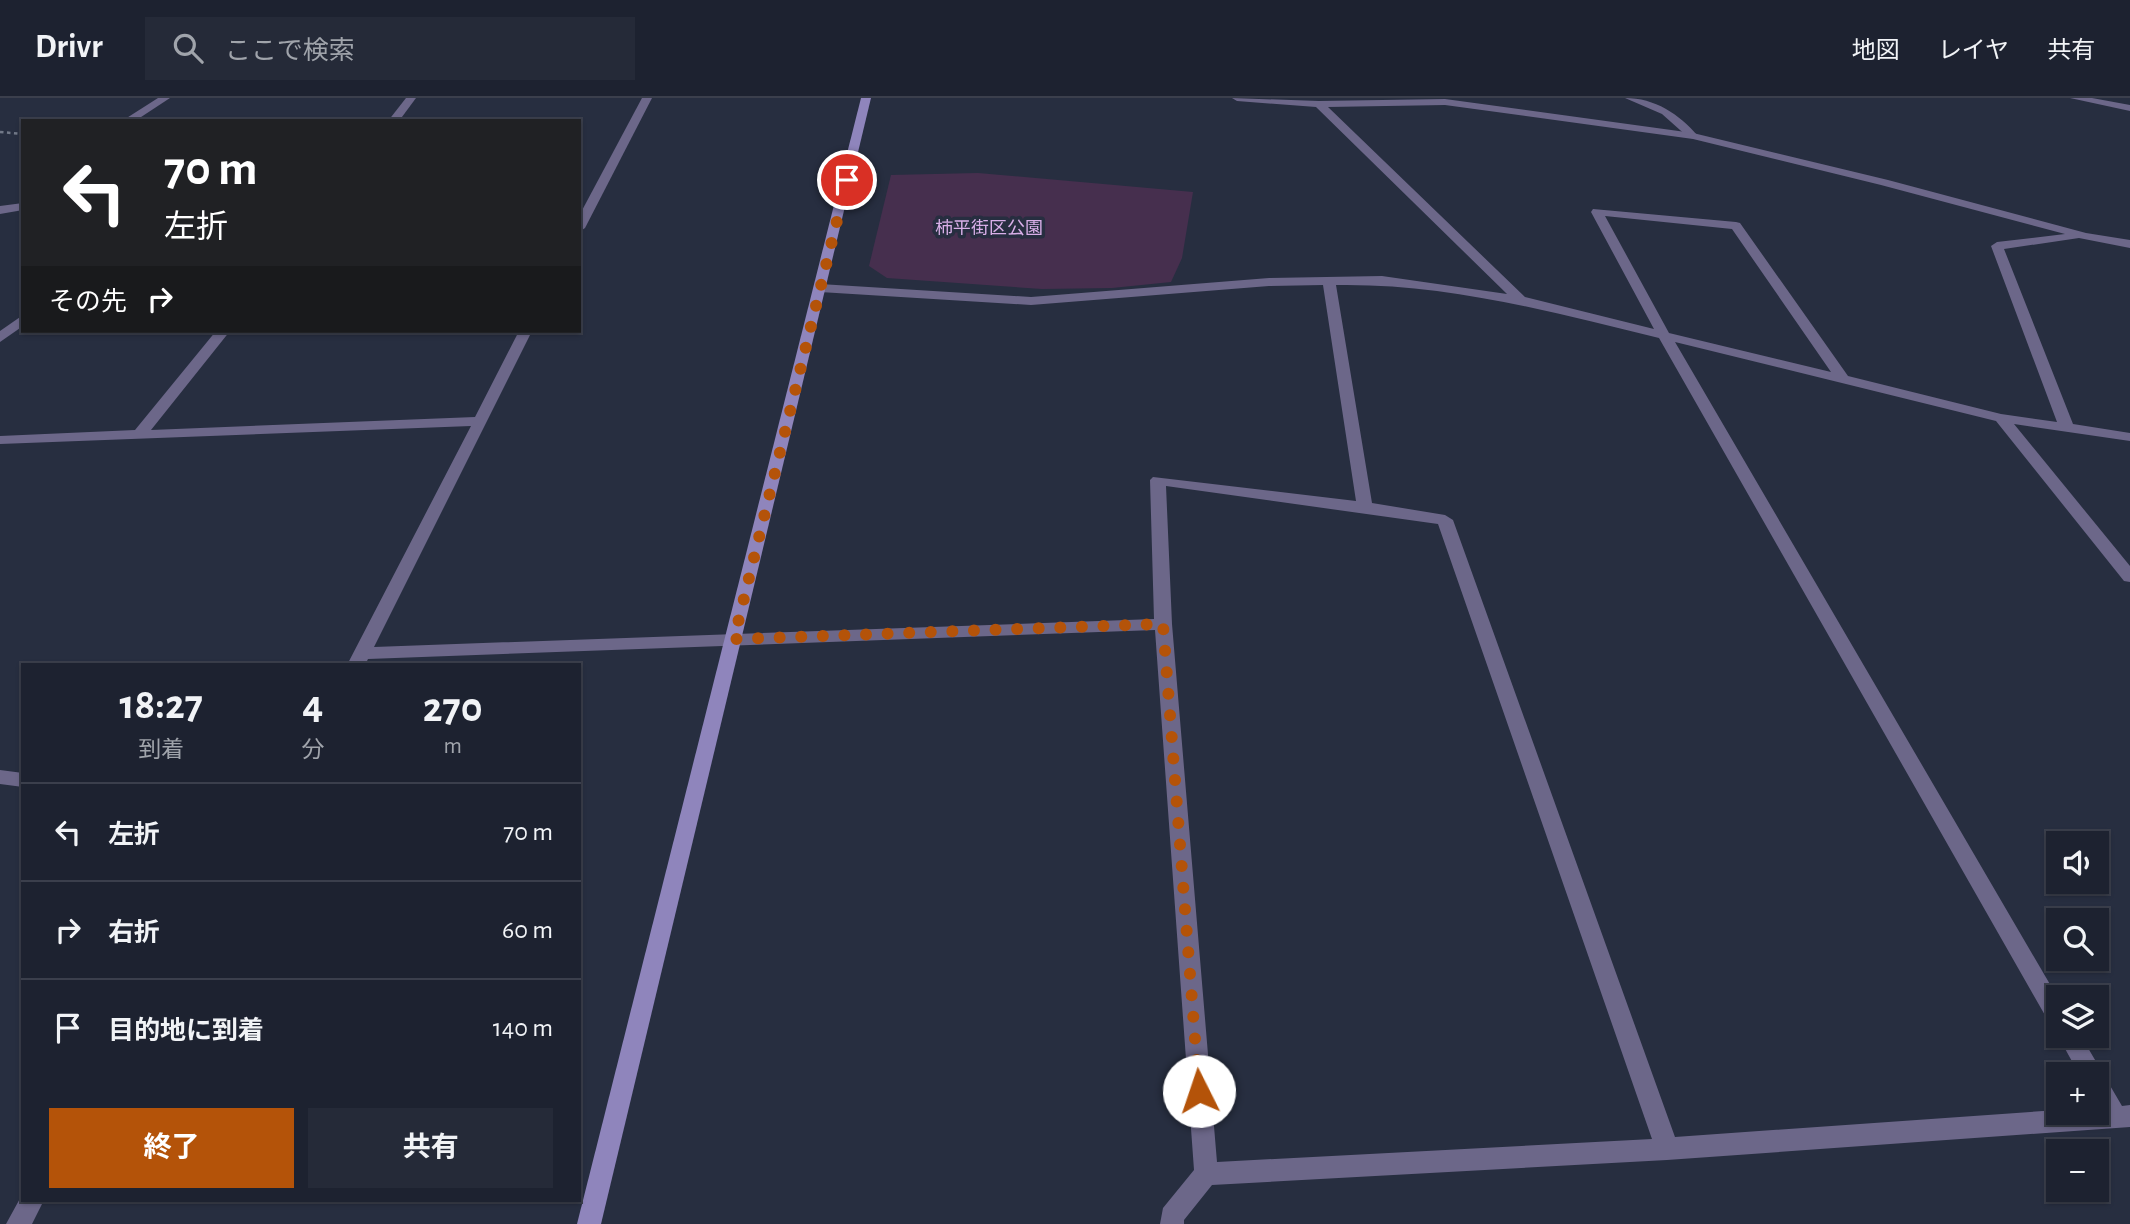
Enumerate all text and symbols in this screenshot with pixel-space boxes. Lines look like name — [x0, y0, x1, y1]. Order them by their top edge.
search box — [145, 17, 635, 80]
icon: search — [169, 29, 207, 67]
text: Drivr — [35, 31, 103, 64]
text: ここで検索 — [225, 38, 355, 64]
text: 地図 — [1852, 39, 1900, 63]
text: レイヤ — [1938, 39, 2009, 63]
text: 共有 — [2047, 39, 2095, 63]
text: 70 m — [164, 145, 258, 194]
icon: left — [49, 147, 140, 238]
pin — [817, 150, 877, 210]
icon: arrive — [828, 161, 866, 199]
text: 左折 — [164, 211, 228, 243]
park label: 柿平街区公園 — [935, 218, 1043, 238]
icon: right — [141, 280, 179, 318]
text: その先 — [49, 289, 127, 315]
text: 18:27 — [119, 684, 203, 726]
text: 4 — [302, 684, 323, 726]
text: 270 — [423, 687, 483, 729]
text: m — [443, 735, 462, 758]
text: 到着 — [138, 739, 184, 762]
text: 分 — [301, 739, 324, 762]
icon: left — [49, 813, 87, 851]
text: 70 m — [503, 819, 553, 845]
text: 左折 — [108, 822, 160, 848]
map controls — [2046, 831, 2109, 1202]
button: sound — [2046, 831, 2109, 894]
button: search — [2046, 908, 2109, 971]
icon: right — [49, 911, 87, 949]
text: 60 m — [502, 917, 553, 943]
text: 右折 — [108, 920, 160, 946]
button: layers — [2046, 985, 2109, 1048]
icon: arrive — [49, 1009, 87, 1047]
text: 140 m — [493, 1015, 553, 1041]
text: 目的地に到着 — [108, 1018, 264, 1044]
position arrow — [1162, 1054, 1236, 1128]
button: + — [2046, 1062, 2109, 1125]
button: 終了 — [49, 1108, 294, 1188]
button: 共有 — [308, 1108, 553, 1188]
button: − — [2046, 1139, 2109, 1202]

